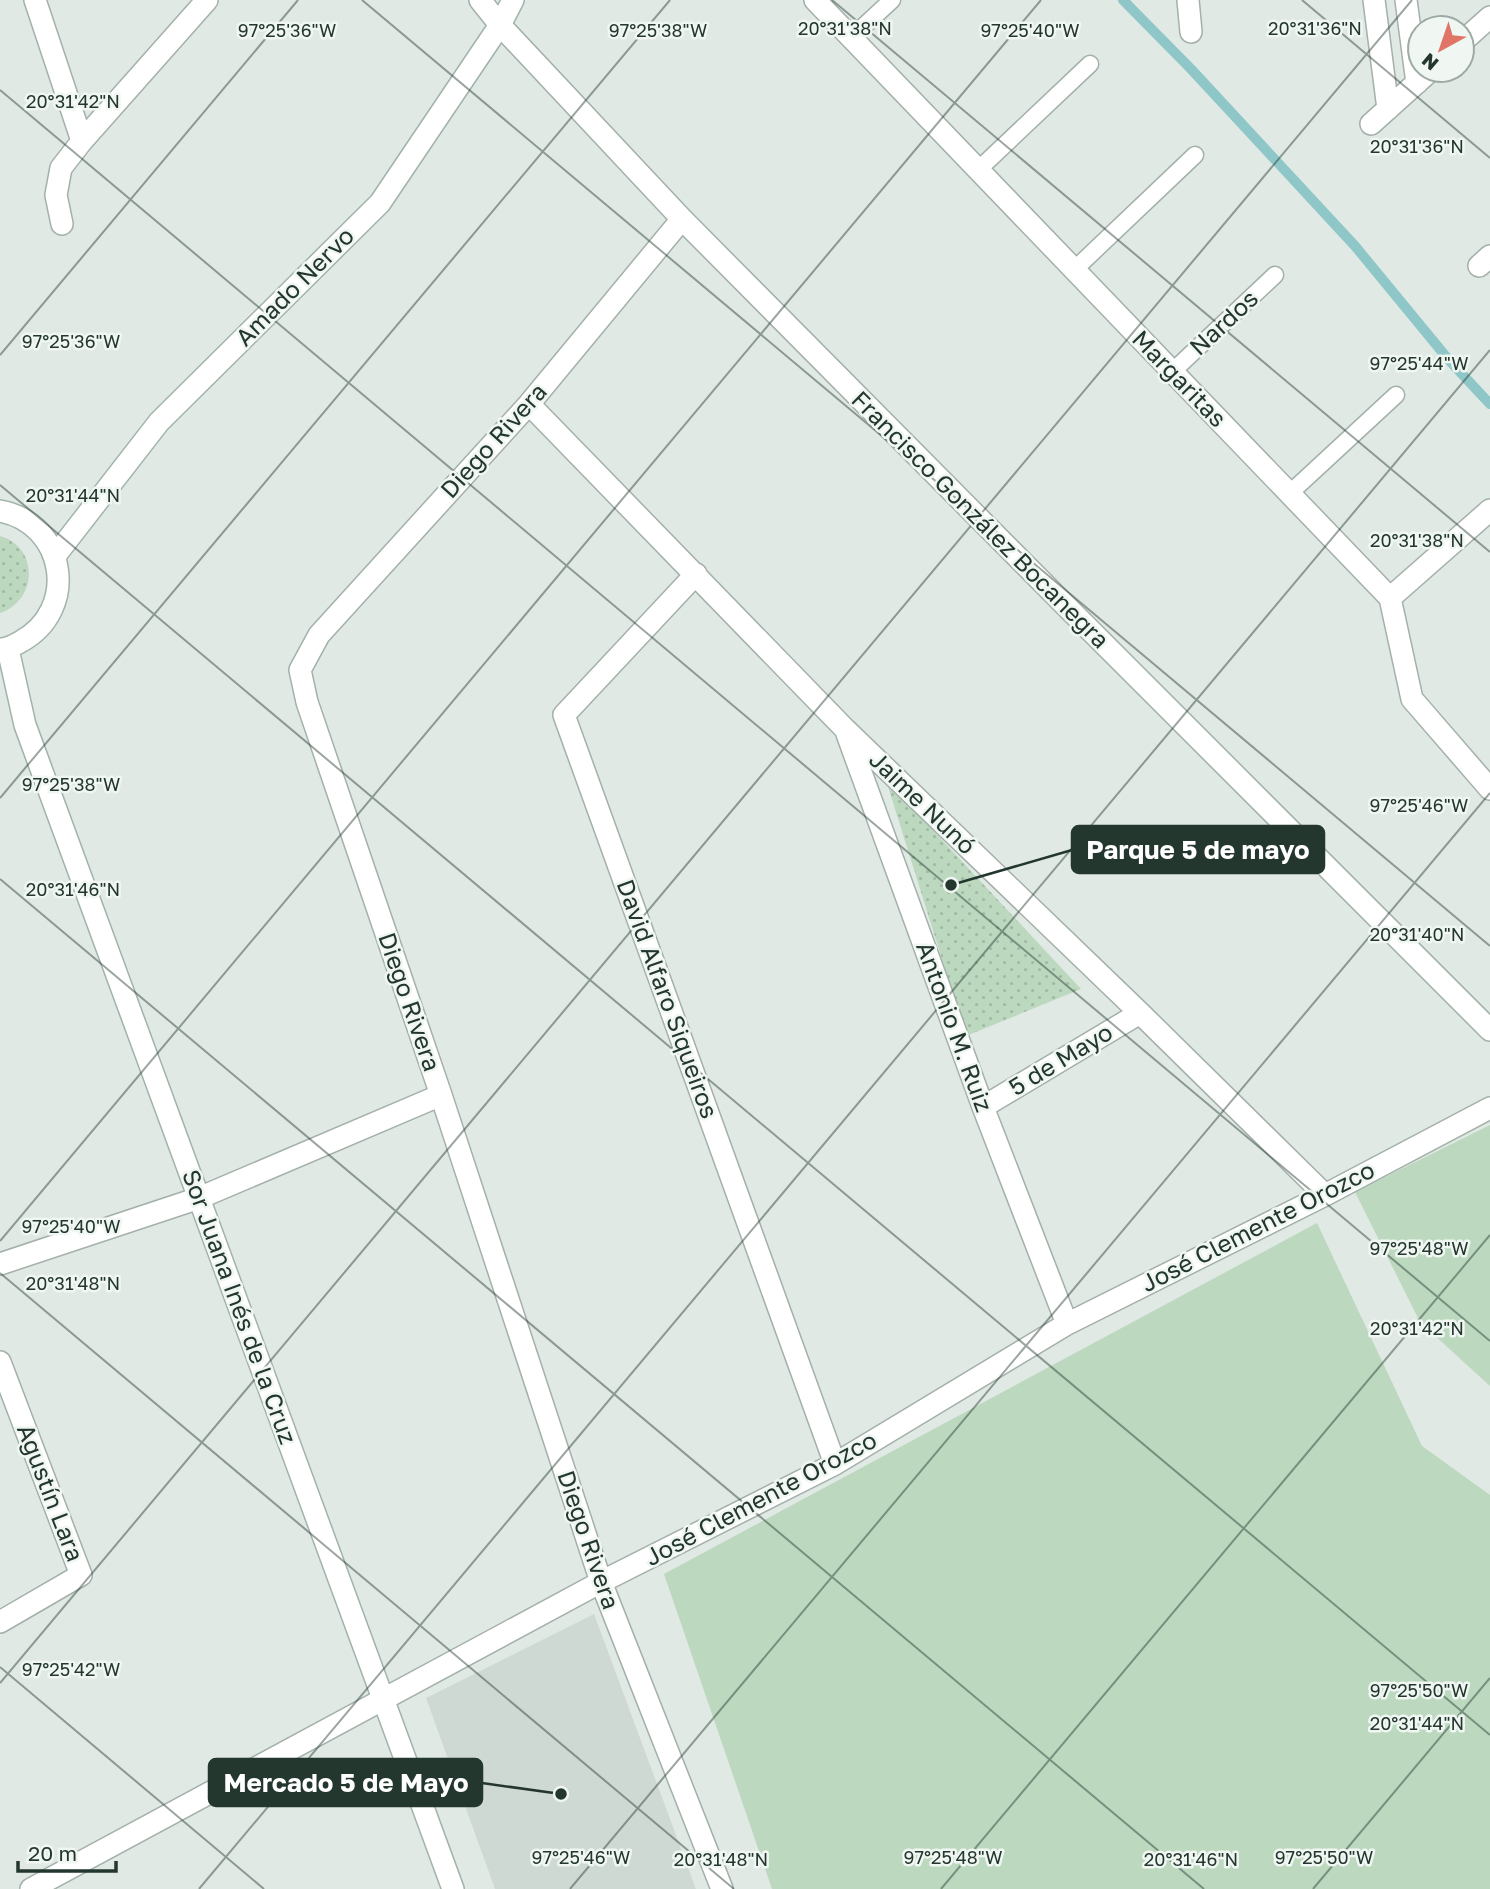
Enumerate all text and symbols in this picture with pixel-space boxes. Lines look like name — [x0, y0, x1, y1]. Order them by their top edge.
north arrow — [1406, 14, 1476, 84]
text: 20°31'38"N — [798, 17, 892, 39]
text: 20°31'36"N — [1268, 17, 1362, 39]
text: 97°25'36"W — [238, 19, 336, 41]
text: 97°25'38"W — [609, 19, 707, 41]
text: 97°25'40"W — [980, 19, 1080, 41]
text: N — [1417, 49, 1443, 76]
text: 20°31'42"N — [26, 90, 120, 112]
text: 20°31'36"N — [1370, 135, 1464, 157]
street label: Amado Nervo — [229, 221, 359, 351]
street label: Nardos — [1183, 283, 1263, 361]
street label: Margaritas — [1127, 324, 1233, 432]
text: 97°25'36"W — [22, 330, 120, 352]
text: 97°25'44"W — [1370, 352, 1468, 374]
street label: Diego Rivera — [434, 377, 552, 503]
street label: Francisco González Bocanegra — [846, 384, 1116, 654]
text: 20°31'44"N — [26, 484, 120, 506]
text: 20°31'38"N — [1370, 529, 1464, 551]
street label: Jaime Nunó — [864, 744, 982, 860]
text: 97°25'38"W — [22, 773, 120, 795]
text: 97°25'46"W — [1370, 794, 1468, 816]
callout: Parque 5 de mayo — [1072, 826, 1324, 873]
text: Parque 5 de mayo — [1086, 834, 1310, 865]
street label: David Alfaro Siqueiros — [612, 875, 725, 1122]
text: 20°31'46"N — [26, 878, 120, 900]
text: 20°31'40"N — [1370, 923, 1464, 945]
street label: Diego Rivera — [373, 928, 448, 1075]
street label: Antonio M. Ruiz — [911, 937, 1000, 1116]
street label: 5 de Mayo — [1003, 1016, 1117, 1101]
street label: José Clemente Orozco — [1136, 1154, 1379, 1297]
street label: Sor Juana Inés de la Cruz — [177, 1165, 304, 1448]
text: 97°25'40"W — [21, 1215, 121, 1237]
text: 97°25'48"W — [1370, 1237, 1468, 1259]
text: 20°31'48"N — [26, 1272, 120, 1294]
text: 20°31'42"N — [1370, 1317, 1464, 1339]
street label: Agustín Lara — [12, 1420, 91, 1565]
street label: José Clemente Orozco — [639, 1424, 881, 1571]
street label: Diego Rivera — [552, 1466, 627, 1613]
text: 97°25'42"W — [22, 1658, 120, 1680]
text: 97°25'50"W — [1370, 1679, 1468, 1701]
text: 20°31'44"N — [1370, 1712, 1464, 1734]
callout: Mercado 5 de Mayo — [209, 1759, 482, 1806]
text: Mercado 5 de Mayo — [223, 1767, 469, 1798]
scale bar — [18, 1829, 116, 1873]
text: 20 m — [28, 1840, 77, 1866]
text: 97°25'46"W — [532, 1846, 630, 1868]
text: 97°25'48"W — [904, 1846, 1002, 1868]
text: 97°25'50"W — [1275, 1846, 1373, 1868]
text: 20°31'48"N — [674, 1848, 768, 1870]
text: 20°31'46"N — [1144, 1848, 1238, 1870]

